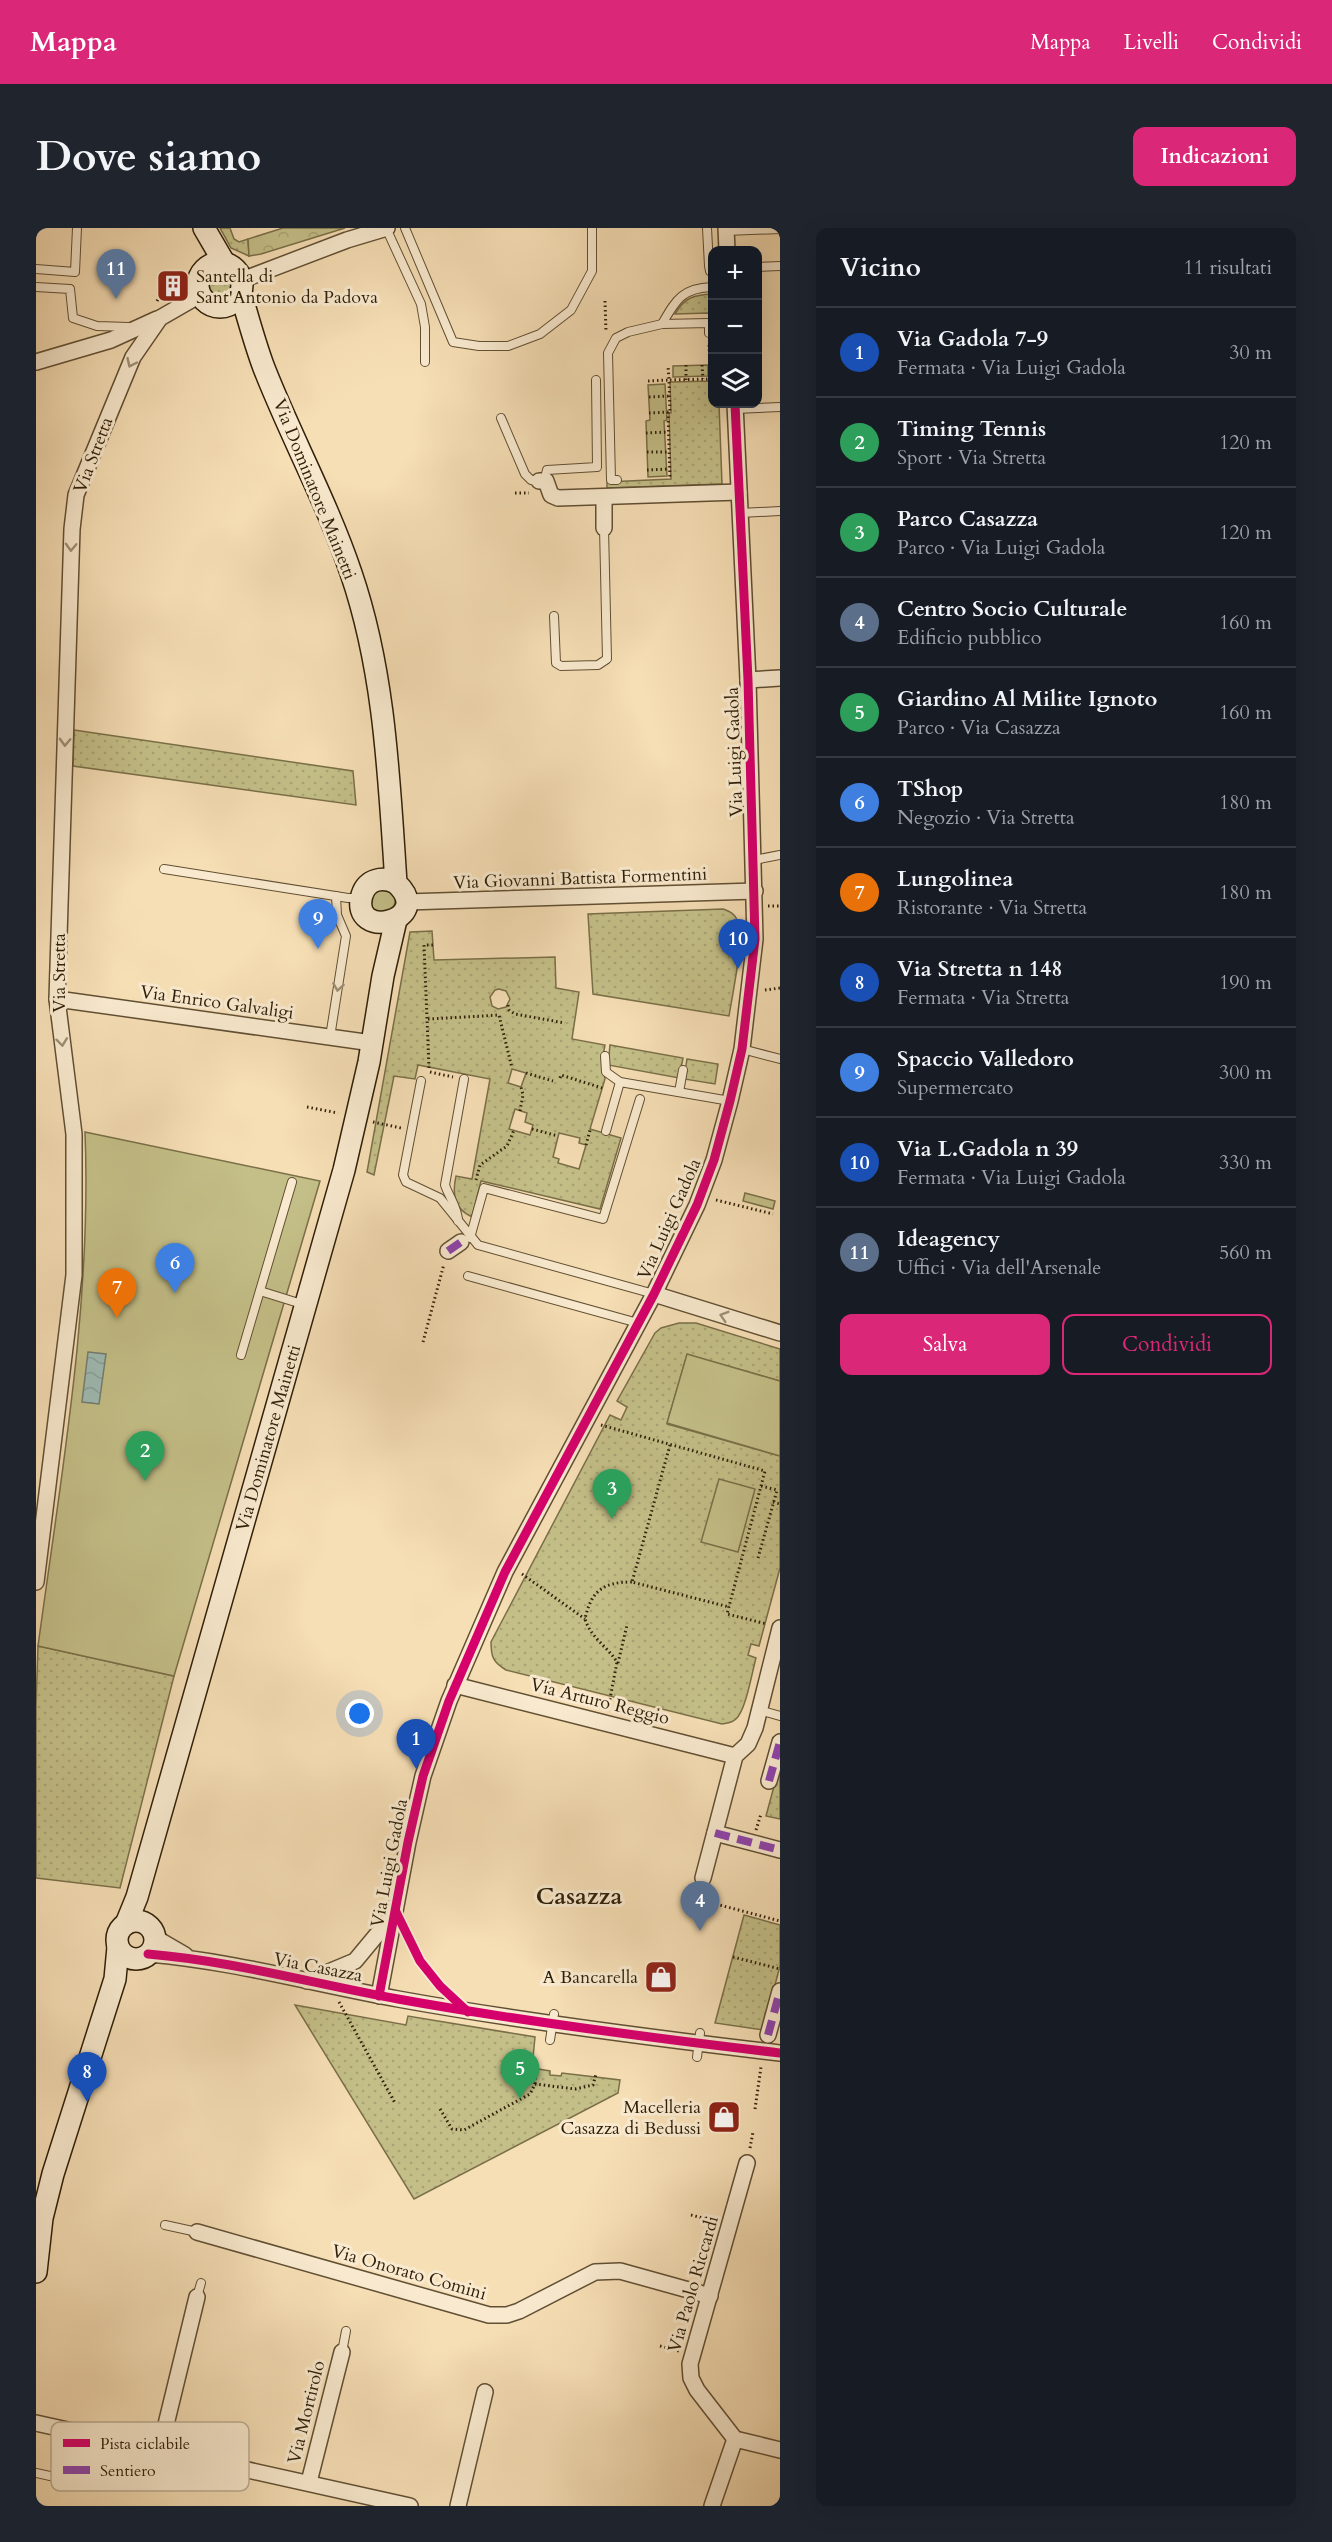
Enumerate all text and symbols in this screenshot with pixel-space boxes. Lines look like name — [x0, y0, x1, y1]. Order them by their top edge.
text: Mappa — [30, 23, 117, 61]
text: Mappa — [1030, 28, 1091, 57]
text: Livelli — [1124, 28, 1179, 57]
text: Condividi — [1212, 28, 1302, 57]
button: Indicazioni — [1133, 127, 1296, 186]
text: Dove siamo — [36, 128, 261, 185]
map controls — [708, 246, 762, 408]
button: + — [708, 246, 762, 300]
pin: 11 — [96, 250, 136, 299]
text: Vicino — [840, 250, 921, 285]
text: 11 risultati — [1184, 254, 1272, 281]
place label: Santella di Sant'Antonio da Padova — [196, 264, 378, 310]
building icon: Santella di Sant'Antonio da Padova — [155, 268, 191, 304]
button: − — [708, 300, 762, 354]
text: Via Gadola 7-9 — [897, 324, 1048, 354]
text: 1 — [854, 339, 865, 366]
text: 30 m — [1229, 339, 1272, 366]
button: layers — [708, 354, 762, 408]
text: Fermata · Via Luigi Gadola — [897, 354, 1126, 381]
one-way arrow — [126, 357, 138, 368]
street label: Via Dominatore Mainetti — [267, 395, 362, 583]
street label: Via Stretta — [68, 413, 119, 497]
text: Timing Tennis — [897, 414, 1046, 444]
text: 2 — [854, 429, 865, 456]
text: 120 m — [1219, 429, 1272, 456]
text: Sport · Via Stretta — [897, 444, 1046, 471]
text: Parco Casazza — [897, 504, 1038, 534]
text: 3 — [854, 519, 865, 546]
text: 120 m — [1219, 519, 1272, 546]
text: Parco · Via Luigi Gadola — [897, 534, 1105, 561]
one-way arrow — [65, 543, 77, 552]
text: Centro Socio Culturale — [897, 594, 1127, 624]
text: 4 — [854, 609, 865, 636]
text: 160 m — [1219, 609, 1272, 636]
text: Edificio pubblico — [897, 624, 1042, 651]
text: Giardino Al Milite Ignoto — [897, 684, 1157, 714]
street label: Via Luigi Gadola — [720, 686, 749, 818]
text: 5 — [854, 699, 865, 726]
text: 160 m — [1219, 699, 1272, 726]
text: Parco · Via Casazza — [897, 714, 1061, 741]
one-way arrow — [59, 738, 71, 747]
text: TShop — [897, 774, 963, 804]
text: 6 — [854, 789, 865, 816]
text: 180 m — [1219, 789, 1272, 816]
text: Negozio · Via Stretta — [897, 804, 1075, 831]
street label: Via Giovanni Battista Formentini — [453, 862, 707, 895]
text: Lungolinea — [897, 864, 1013, 894]
text: 7 — [854, 879, 865, 906]
text: 180 m — [1219, 879, 1272, 906]
text: Ristorante · Via Stretta — [897, 894, 1087, 921]
pin: 9 — [298, 900, 338, 949]
pin: 10 — [718, 920, 758, 969]
street label: Via Stretta — [47, 933, 72, 1013]
text: Via Stretta n 148 — [897, 954, 1063, 984]
text: 8 — [854, 969, 865, 996]
text: 190 m — [1219, 969, 1272, 996]
street label: Via Enrico Galvaligi — [138, 979, 295, 1026]
one-way arrow — [332, 981, 345, 991]
text: Fermata · Via Stretta — [897, 984, 1069, 1011]
one-way arrow — [56, 1037, 68, 1046]
text: Spaccio Valledoro — [897, 1044, 1074, 1074]
text: 9 — [854, 1059, 865, 1086]
text: 300 m — [1219, 1059, 1272, 1086]
text: Supermercato — [897, 1074, 1013, 1101]
text: Via L.Gadola n 39 — [897, 1134, 1078, 1164]
text: 10 — [849, 1149, 870, 1176]
text: 330 m — [1219, 1149, 1272, 1176]
street label: Via Luigi Gadola — [632, 1154, 707, 1284]
text: Fermata · Via Luigi Gadola — [897, 1164, 1126, 1191]
text: Ideagency — [897, 1224, 1000, 1254]
text: 11 — [849, 1239, 870, 1266]
text: 560 m — [1219, 1239, 1272, 1266]
pin: 6 — [156, 1244, 194, 1293]
text: Uffici · Via dell'Arsenale — [897, 1254, 1101, 1281]
pin: 7 — [98, 1268, 136, 1318]
one-way arrow — [719, 1310, 730, 1323]
button: Salva — [840, 1314, 1050, 1375]
button: Condividi — [1062, 1314, 1272, 1375]
street label: Via Dominatore Mainetti — [230, 1342, 307, 1534]
pin: 2 — [126, 1432, 164, 1481]
pin: 3 — [592, 1470, 632, 1519]
street label: Via Arturo Reggio — [528, 1672, 672, 1731]
your location — [345, 1699, 374, 1728]
pin: 1 — [396, 1720, 436, 1769]
street label: Via Luigi Gadola — [365, 1796, 414, 1929]
district label: Casazza — [536, 1880, 622, 1913]
pin: 4 — [680, 1882, 720, 1931]
street label: Via Casazza — [271, 1947, 365, 1988]
shop icon: A Bancarella — [643, 1959, 679, 1995]
place label: A Bancarella — [542, 1965, 638, 1990]
pin: 5 — [500, 2050, 540, 2099]
pin: 8 — [68, 2052, 106, 2102]
place label: Macelleria Casazza di Bedussi — [561, 2095, 701, 2141]
shop icon: Macelleria Casazza di Bedussi — [706, 2099, 742, 2135]
street label: Via Paolo Riccardi — [662, 2213, 725, 2355]
street label: Via Onorato Comini — [328, 2238, 489, 2307]
street label: Via Mortirolo — [282, 2358, 331, 2466]
legend — [51, 2422, 249, 2491]
text: Pista ciclabile — [100, 2433, 190, 2455]
text: Sentiero — [100, 2460, 156, 2482]

